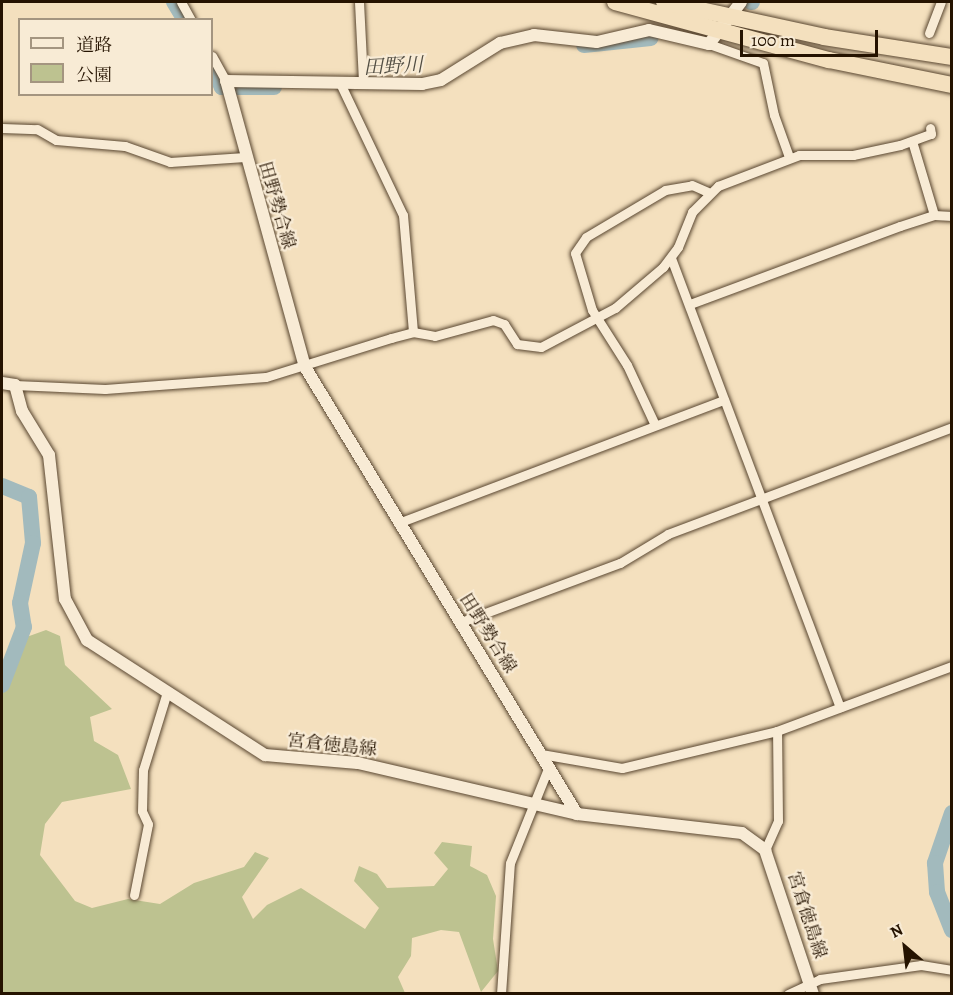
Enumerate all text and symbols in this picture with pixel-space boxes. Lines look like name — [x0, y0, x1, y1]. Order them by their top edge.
legend — [18, 18, 213, 96]
scale bar — [743, 18, 881, 56]
text: 100 m — [751, 28, 795, 52]
text: 道路 — [76, 33, 112, 57]
water label: 田野川 — [362, 52, 424, 80]
text: 公園 — [76, 63, 112, 87]
street label: 田野勢合線 — [254, 159, 300, 251]
street label: 田野勢合線 — [455, 589, 521, 677]
street label: 宮倉徳島線 — [286, 730, 378, 760]
street label: 宮倉徳島線 — [783, 869, 831, 961]
north arrow — [875, 917, 935, 977]
text: N — [886, 919, 907, 944]

